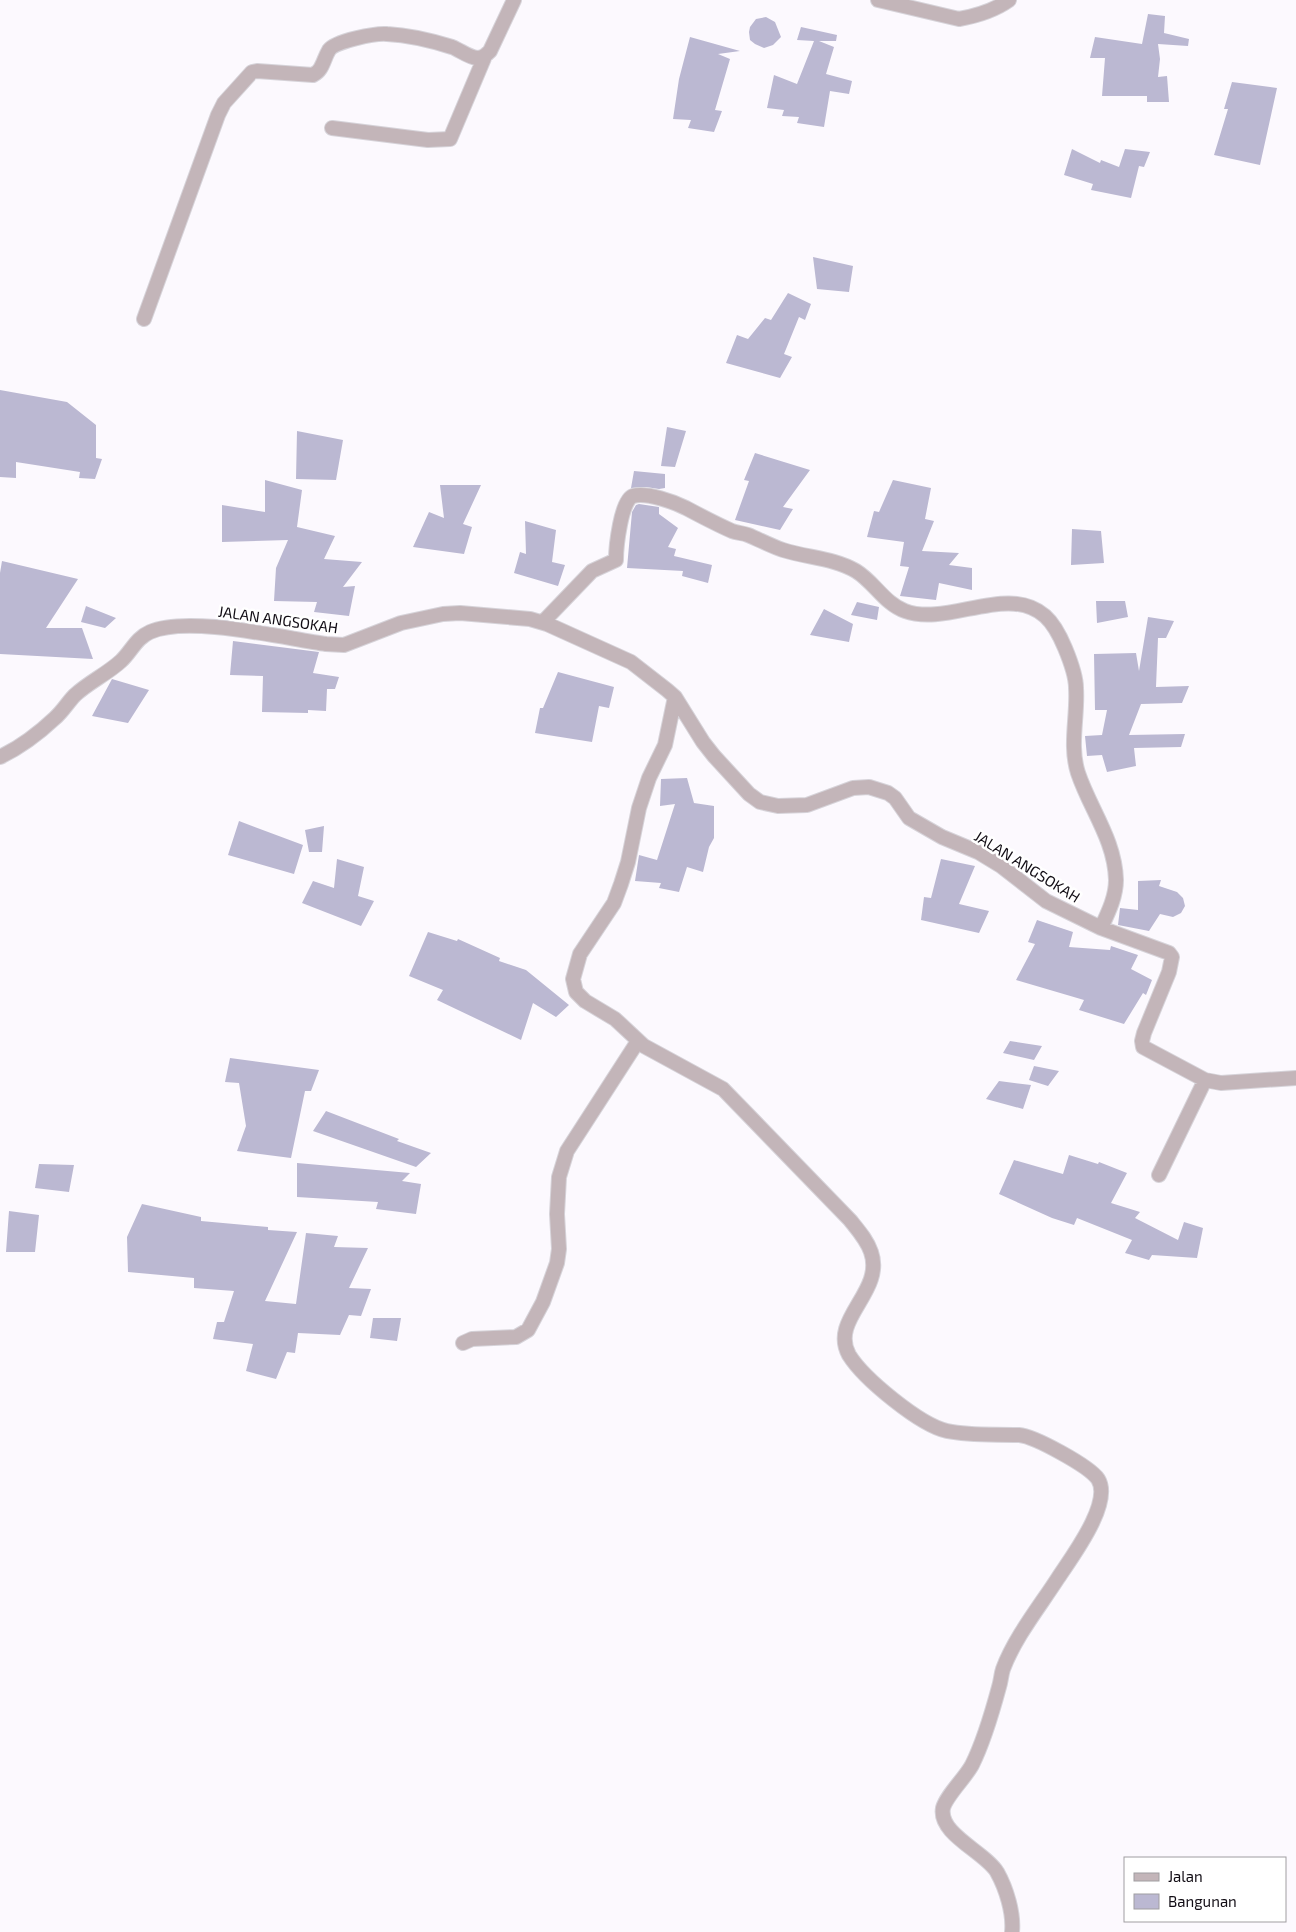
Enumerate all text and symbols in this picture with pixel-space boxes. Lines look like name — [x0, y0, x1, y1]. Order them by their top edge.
street label: JALAN ANGSOKAH — [217, 602, 339, 636]
street label: JALAN ANGSOKAH — [971, 826, 1084, 906]
legend — [1124, 1857, 1286, 1922]
text: Jalan — [1168, 1867, 1203, 1885]
text: Bangunan — [1168, 1892, 1237, 1910]

